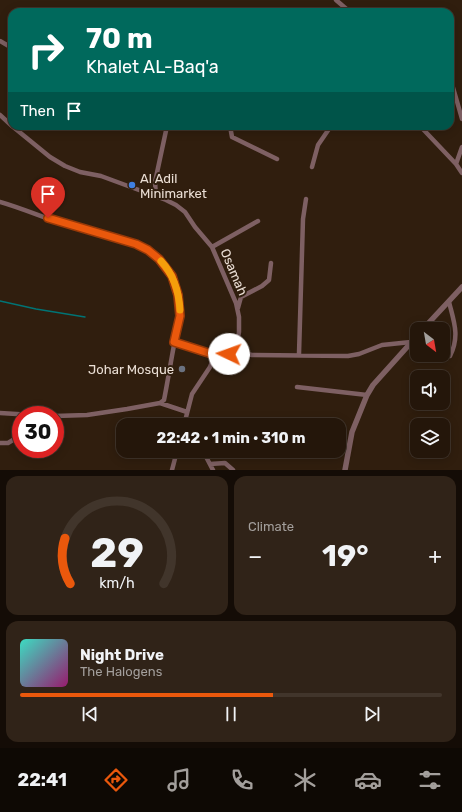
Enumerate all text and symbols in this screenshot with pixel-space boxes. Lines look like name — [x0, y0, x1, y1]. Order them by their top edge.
text: 70 m — [86, 22, 153, 55]
icon: right — [20, 24, 72, 76]
text: Khalet AL-Baq'a — [86, 56, 219, 78]
icon: arrive — [63, 100, 85, 122]
text: Then — [20, 102, 55, 120]
place label: Al Adil Minimarket — [140, 171, 207, 201]
pin — [31, 177, 65, 218]
marker: Al Adil Minimarket — [127, 180, 137, 190]
icon: arrive — [37, 183, 59, 205]
street label: Osamah — [217, 246, 251, 298]
north arrow — [410, 322, 450, 362]
map controls — [410, 322, 450, 458]
position arrow — [208, 333, 250, 375]
place label: Johar Mosque — [88, 362, 174, 377]
marker: Johar Mosque — [177, 364, 187, 374]
button: sound — [410, 370, 450, 410]
speed limit sign: 30 — [12, 406, 64, 458]
button: layers — [410, 418, 450, 458]
text: 22:42 · 1 min · 310 m — [156, 429, 306, 447]
text: Climate — [248, 519, 294, 534]
text: 29 — [90, 527, 144, 576]
text: 19° — [322, 538, 369, 574]
text: − — [248, 543, 262, 570]
text: + — [428, 543, 442, 570]
text: km/h — [99, 574, 135, 591]
text: Night Drive — [80, 646, 164, 664]
text: The Halogens — [80, 664, 162, 679]
icon: previous — [79, 703, 101, 725]
icon: pause — [220, 703, 242, 725]
icon: next — [361, 703, 383, 725]
icon: directions — [102, 766, 130, 794]
icon: music — [165, 766, 193, 794]
icon: phone — [228, 766, 256, 794]
icon: climate — [291, 766, 319, 794]
icon: car — [354, 766, 382, 794]
icon: filters — [416, 766, 444, 794]
text: 22:41 — [17, 769, 67, 791]

